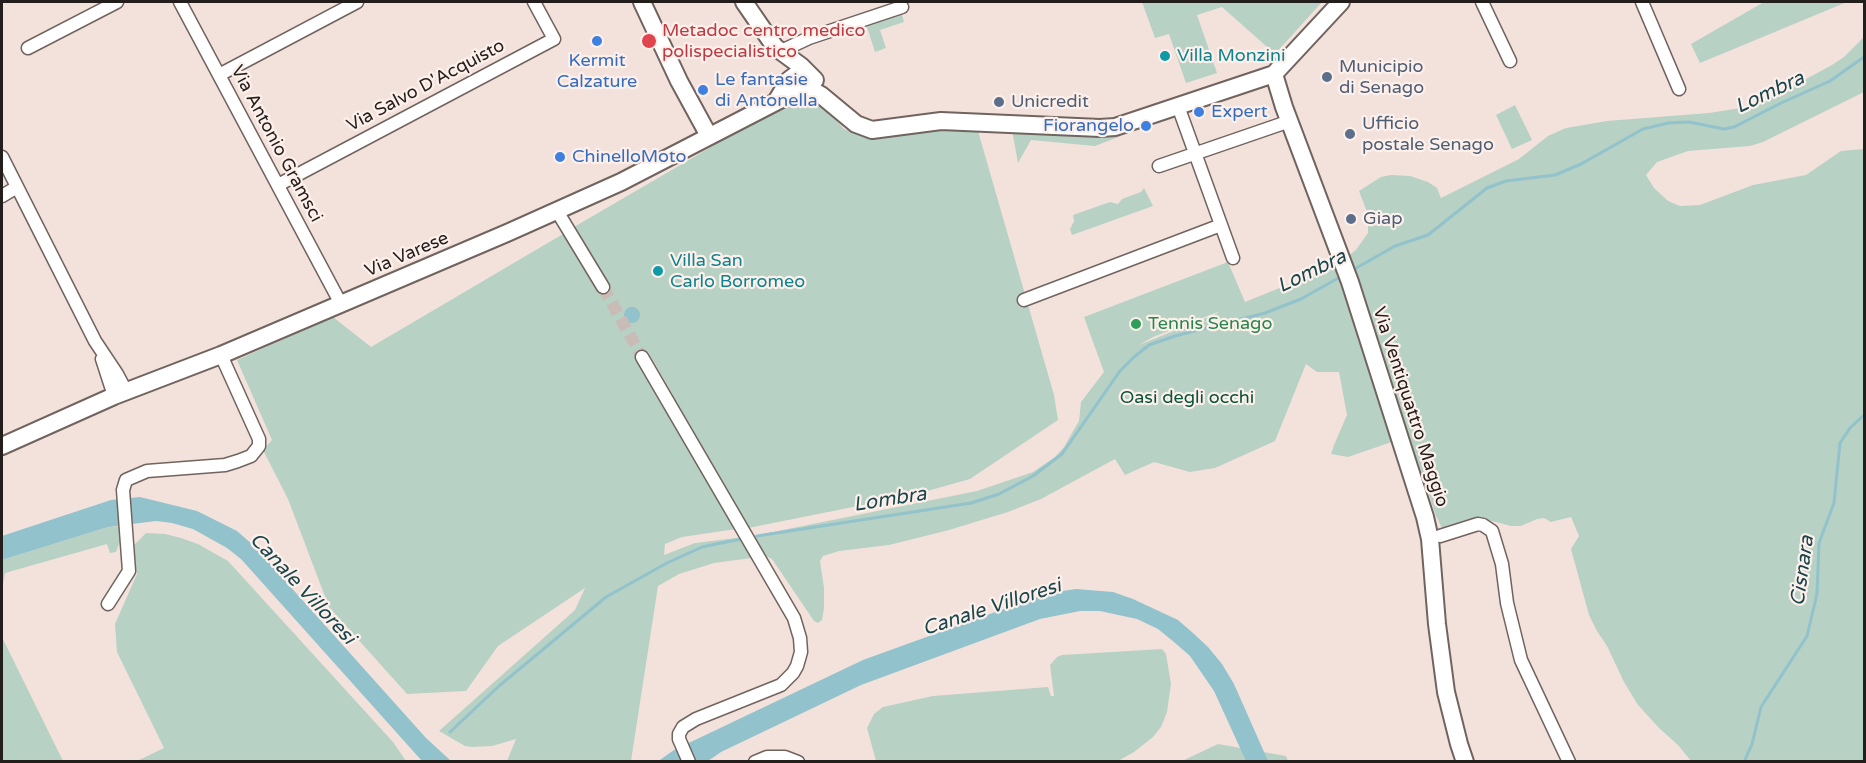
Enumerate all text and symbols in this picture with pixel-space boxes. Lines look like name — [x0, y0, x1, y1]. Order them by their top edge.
place label: Metadoc centro medico polispecialistico — [662, 20, 865, 63]
marker: Metadoc centro medico polispecialistico — [640, 32, 658, 50]
marker: Kermit Calzature — [590, 34, 604, 48]
street label: Via Salvo D'Acquisto — [343, 35, 509, 137]
place label: Villa Monzini — [1177, 45, 1285, 67]
marker: Villa Monzini — [1158, 49, 1172, 63]
place label: Kermit Calzature — [557, 50, 637, 92]
place label: Municipio di Senago — [1339, 56, 1424, 98]
street label: Via Antonio Gramsci — [226, 62, 326, 226]
water label: Lombra — [1732, 67, 1808, 119]
place label: Le fantasie di Antonella — [715, 69, 818, 112]
marker: Municipio di Senago — [1320, 70, 1334, 84]
marker: Le fantasie di Antonella — [696, 83, 710, 97]
place label: Unicredit — [1011, 91, 1089, 113]
marker: Unicredit — [992, 95, 1006, 109]
place label: Expert — [1211, 101, 1268, 123]
marker: Expert — [1192, 105, 1206, 119]
place label: Ufficio postale Senago — [1362, 113, 1494, 156]
place label: Fiorangelo — [1043, 115, 1134, 137]
marker: Fiorangelo — [1139, 119, 1153, 133]
marker: Ufficio postale Senago — [1343, 127, 1357, 141]
place label: ChinelloMoto — [572, 146, 686, 168]
marker: ChinelloMoto — [553, 150, 567, 164]
place label: Giap — [1363, 208, 1403, 230]
marker: Giap — [1344, 212, 1358, 226]
street label: Via Varese — [362, 228, 452, 282]
water label: Lombra — [1274, 245, 1350, 299]
place label: Villa San Carlo Borromeo — [670, 250, 805, 292]
marker: Villa San Carlo Borromeo — [651, 264, 665, 278]
street label: Via Ventiquattro Maggio — [1367, 304, 1453, 510]
place label: Tennis Senago — [1148, 313, 1272, 335]
marker: Tennis Senago — [1129, 317, 1143, 331]
park label: Oasi degli occhi — [1120, 387, 1254, 409]
water label: Lombra — [852, 482, 928, 518]
water label: Canale Villoresi — [244, 528, 360, 650]
water label: Cisnara — [1786, 534, 1820, 608]
water label: Canale Villoresi — [920, 574, 1064, 642]

